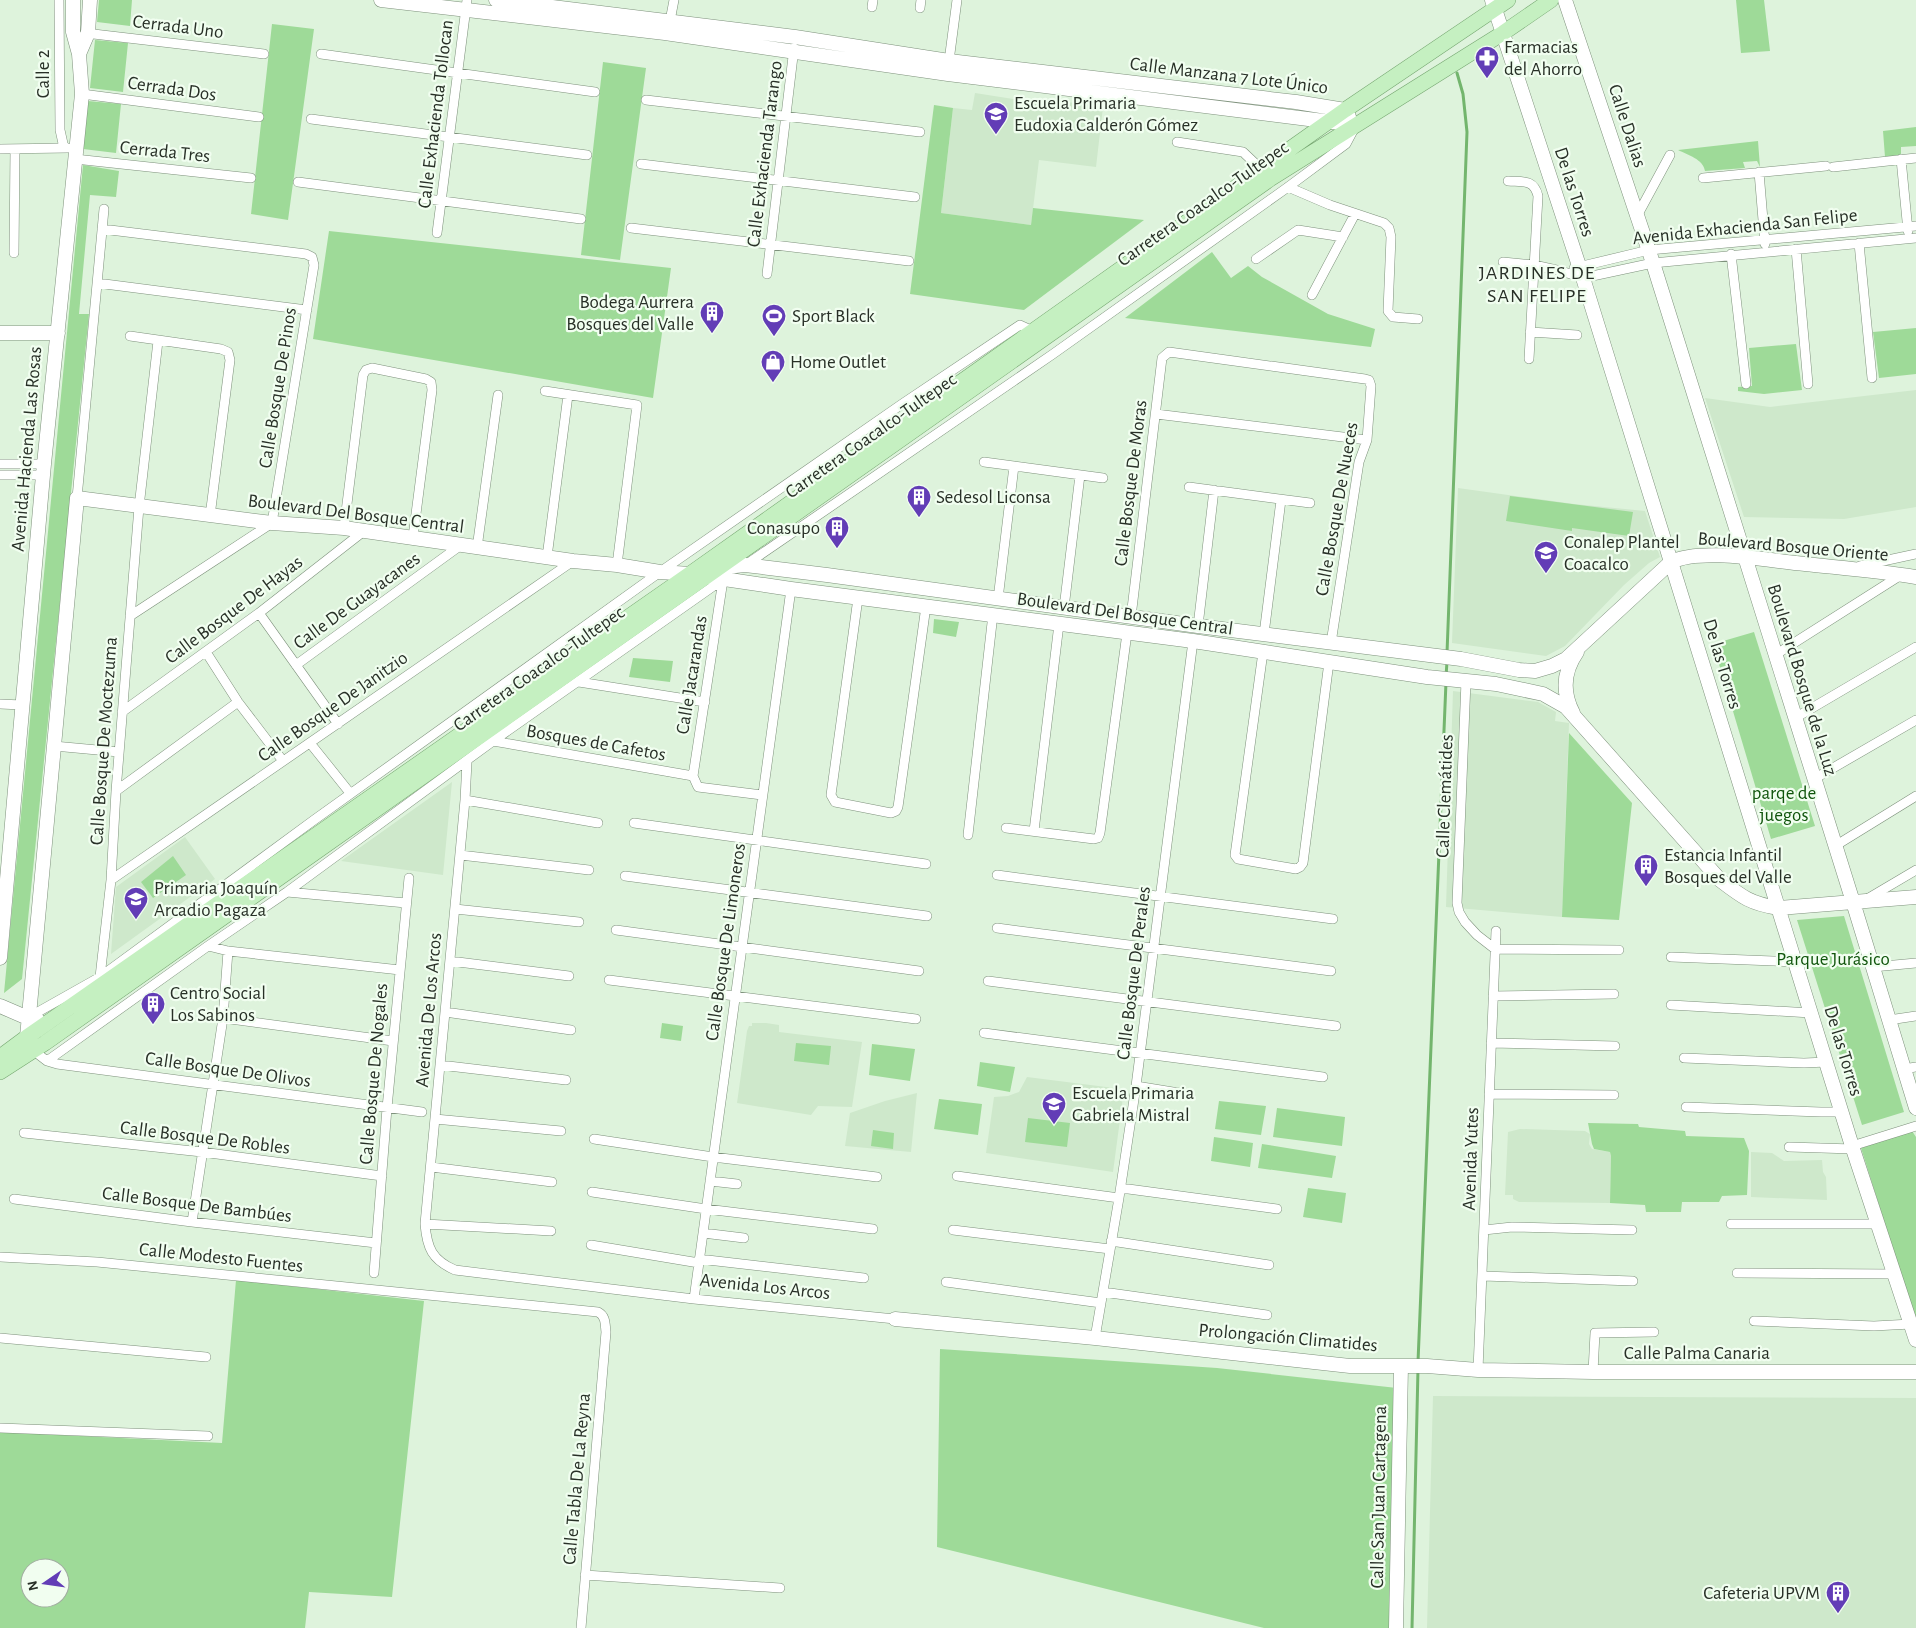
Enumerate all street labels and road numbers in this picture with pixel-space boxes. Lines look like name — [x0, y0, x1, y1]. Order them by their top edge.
street label: Cerrada Uno — [131, 12, 225, 42]
street label: Calle Exhacienda Tollocan — [415, 19, 457, 209]
street label: Calle 2 — [34, 49, 53, 98]
street label: Calle Manzana 7 Lote Único — [1129, 52, 1329, 98]
street label: Calle Exhacienda Tarango — [744, 60, 786, 248]
street label: Cerrada Dos — [126, 73, 218, 105]
street label: Calle Dalias — [1605, 82, 1649, 170]
street label: Cerrada Tres — [119, 138, 211, 166]
street label: Carretera Coacalco-Tultepec — [1114, 138, 1292, 270]
street label: De las Torres — [1551, 145, 1597, 239]
street label: Avenida Exhacienda San Felipe — [1632, 206, 1858, 248]
street label: Calle Bosque De Pinos — [256, 306, 300, 470]
street label: Avenida Hacienda Las Rosas — [9, 346, 45, 552]
street label: Carretera Coacalco-Tultepec — [782, 370, 960, 502]
street label: Calle Bosque De Moras — [1111, 399, 1151, 567]
street label: Calle Bosque De Nueces — [1312, 421, 1362, 597]
street label: Boulevard Del Bosque Central — [247, 491, 465, 537]
street label: Boulevard Bosque Oriente — [1697, 529, 1889, 565]
street label: Calle De Guayacanes — [290, 549, 424, 653]
street label: Calle Bosque De Hayas — [162, 552, 306, 668]
street label: Boulevard Bosque de la Luz — [1764, 582, 1840, 778]
street label: Boulevard Del Bosque Central — [1016, 589, 1234, 639]
street label: Carretera Coacalco-Tultepec — [450, 603, 628, 735]
street label: Calle Jacarandas — [673, 614, 711, 736]
street label: De las Torres — [1699, 617, 1745, 711]
street label: Calle Bosque De Moctezuma — [87, 636, 121, 846]
street label: Calle Bosque De Janitzio — [255, 648, 411, 766]
street label: Bosques de Cafetos — [525, 721, 667, 765]
street label: Calle Clemátides — [1433, 734, 1457, 858]
street label: Calle Bosque De Limoneros — [703, 842, 749, 1042]
street label: Calle Bosque De Perales — [1114, 885, 1154, 1061]
street label: Avenida De Los Arcos — [413, 932, 445, 1088]
street label: Calle Bosque De Nogales — [357, 983, 391, 1165]
street label: De las Torres — [1820, 1004, 1866, 1098]
street label: Calle Bosque De Olivos — [144, 1049, 312, 1091]
street label: Avenida Yutes — [1460, 1107, 1482, 1211]
street label: Calle Bosque De Robles — [119, 1118, 291, 1158]
street label: Calle Bosque De Bambúes — [101, 1184, 293, 1226]
street label: Calle Modesto Fuentes — [138, 1240, 304, 1276]
street label: Avenida Los Arcos — [699, 1271, 831, 1303]
street label: Prolongación Climatides — [1198, 1321, 1378, 1355]
street label: Calle Palma Canaria — [1624, 1344, 1770, 1363]
street label: Calle Tabla De La Reyna — [560, 1392, 594, 1566]
street label: Calle San Juan Cartagena — [1368, 1405, 1390, 1589]

